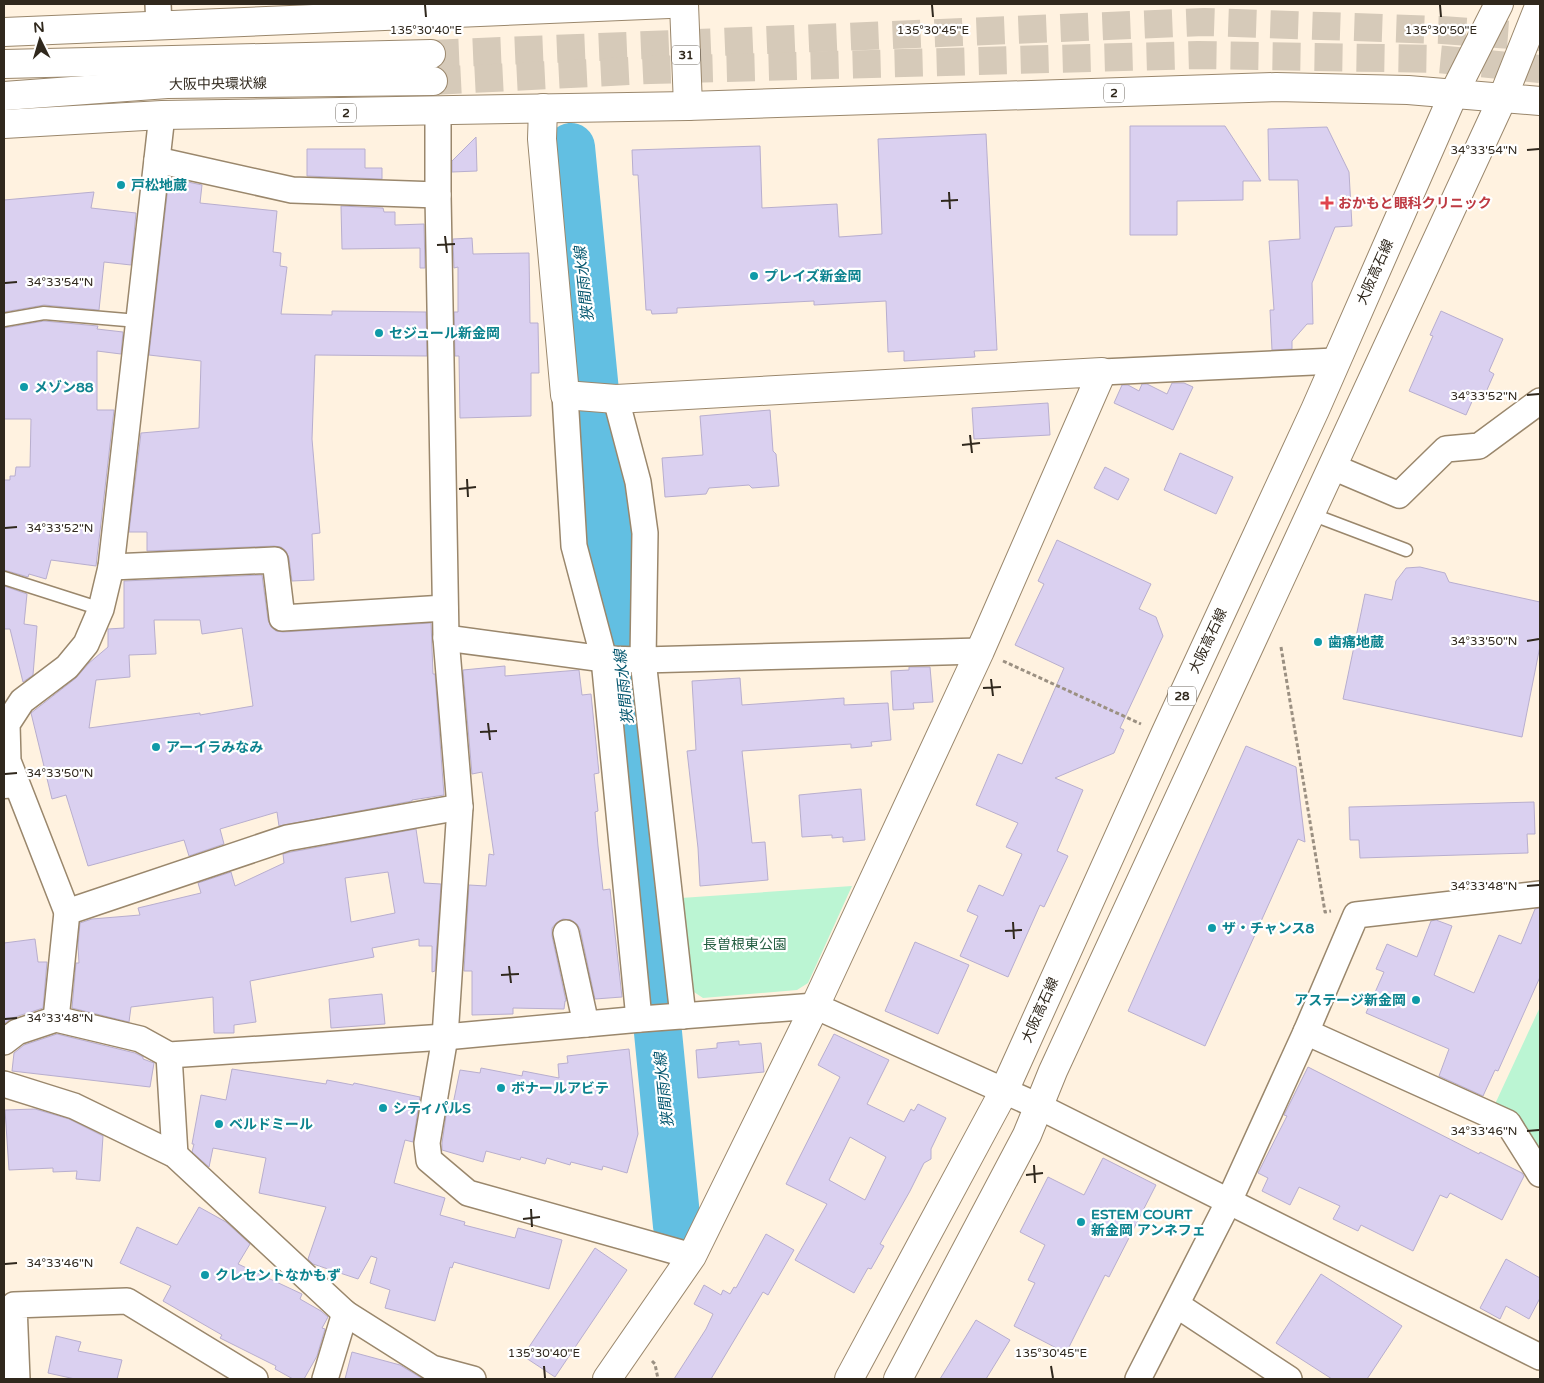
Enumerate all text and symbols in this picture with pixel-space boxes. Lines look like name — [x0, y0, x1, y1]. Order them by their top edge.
north arrow — [15, 15, 65, 65]
text: N — [33, 19, 45, 37]
text: 135°30'40"E — [390, 23, 462, 37]
text: 135°30'45"E — [897, 23, 969, 37]
text: 135°30'50"E — [1405, 23, 1477, 37]
road number: 31 — [672, 46, 700, 64]
street label: 大阪中央環状線 — [169, 75, 267, 93]
road number: 2 — [1104, 84, 1124, 102]
road number: 2 — [336, 104, 356, 122]
text: 34°33'54"N — [1451, 143, 1518, 157]
place label: 戸松地蔵 — [131, 177, 187, 194]
marker: 戸松地蔵 — [115, 179, 127, 191]
place label: おかもと眼科クリニック — [1338, 195, 1492, 212]
marker: おかもと眼科クリニック — [1320, 196, 1334, 210]
street label: 大阪高石線 — [1353, 237, 1397, 307]
water label: 狭間雨水線 — [571, 244, 597, 322]
place label: プレイズ新金岡 — [764, 268, 862, 285]
marker: プレイズ新金岡 — [748, 270, 760, 282]
text: 34°33'54"N — [27, 275, 94, 289]
place label: セジュール新金岡 — [389, 325, 500, 342]
marker: セジュール新金岡 — [373, 327, 385, 339]
place label: メゾン88 — [34, 379, 94, 396]
marker: メゾン88 — [18, 381, 30, 393]
text: 34°33'52"N — [1451, 389, 1518, 403]
text: 34°33'52"N — [27, 521, 94, 535]
street label: 大阪高石線 — [1186, 606, 1230, 676]
place label: 歯痛地蔵 — [1328, 634, 1384, 651]
text: 34°33'50"N — [1451, 634, 1518, 648]
marker: 歯痛地蔵 — [1312, 636, 1324, 648]
water label: 狭間雨水線 — [611, 647, 637, 725]
road number: 28 — [1168, 686, 1196, 706]
place label: アーイラみなみ — [166, 739, 263, 756]
marker: アーイラみなみ — [150, 741, 162, 753]
text: 34°33'50"N — [27, 766, 94, 780]
text: 34°33'48"N — [1451, 879, 1518, 893]
place label: ザ・チャンス8 — [1222, 920, 1315, 937]
marker: ザ・チャンス8 — [1206, 922, 1218, 934]
park label: 長曽根東公園 — [703, 936, 787, 953]
street label: 大阪高石線 — [1018, 975, 1062, 1045]
place label: アステージ新金岡 — [1294, 992, 1406, 1009]
marker: アステージ新金岡 — [1410, 994, 1422, 1006]
text: 34°33'48"N — [27, 1011, 94, 1025]
water label: 狭間雨水線 — [651, 1050, 677, 1128]
place label: ボナールアビテ — [511, 1080, 609, 1097]
marker: ボナールアビテ — [495, 1082, 507, 1094]
place label: シティパルS — [393, 1100, 471, 1117]
marker: シティパルS — [377, 1102, 389, 1114]
place label: ベルドミール — [229, 1116, 313, 1133]
marker: ベルドミール — [213, 1118, 225, 1130]
text: 34°33'46"N — [1451, 1124, 1518, 1138]
place label: ESTEM COURT 新金岡 アンネフェ — [1091, 1206, 1206, 1239]
marker: ESTEM COURT 新金岡 アンネフェ — [1075, 1216, 1087, 1228]
text: 34°33'46"N — [27, 1256, 94, 1270]
place label: クレセントなかもず — [215, 1267, 341, 1284]
marker: クレセントなかもず — [199, 1269, 211, 1281]
text: 135°30'40"E — [508, 1346, 580, 1360]
text: 135°30'45"E — [1015, 1346, 1087, 1360]

